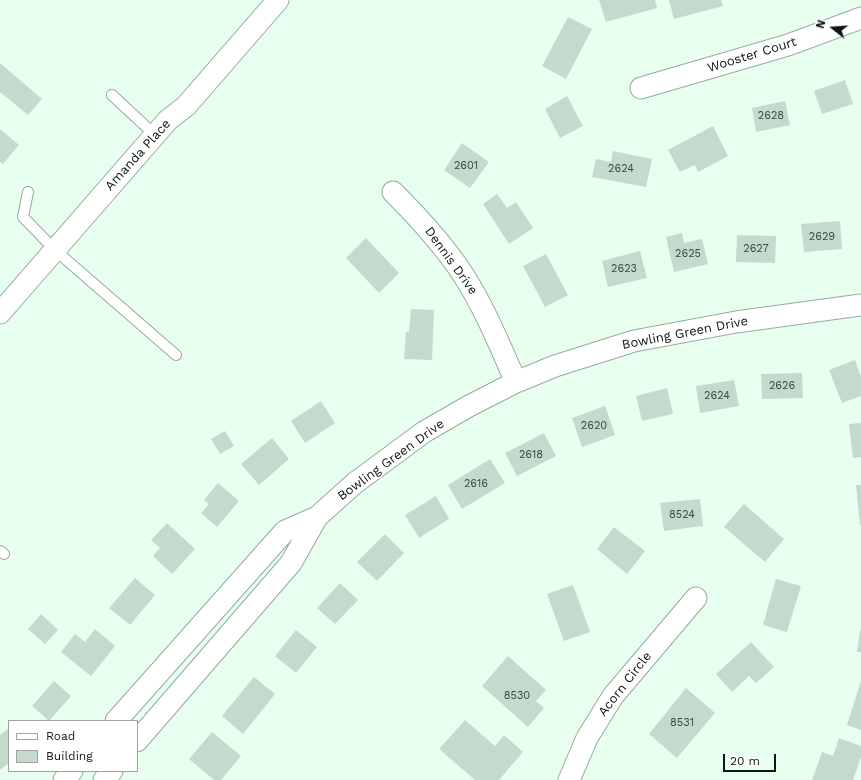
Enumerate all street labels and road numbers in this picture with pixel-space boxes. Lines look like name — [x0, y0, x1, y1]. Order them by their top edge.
street label: Wooster Court — [706, 34, 798, 76]
street label: Amanda Place — [102, 116, 174, 194]
street label: Dennis Drive — [421, 224, 481, 298]
street label: Bowling Green Drive — [621, 313, 749, 353]
street label: Bowling Green Drive — [335, 416, 447, 504]
street label: Acorn Circle — [595, 649, 655, 719]

